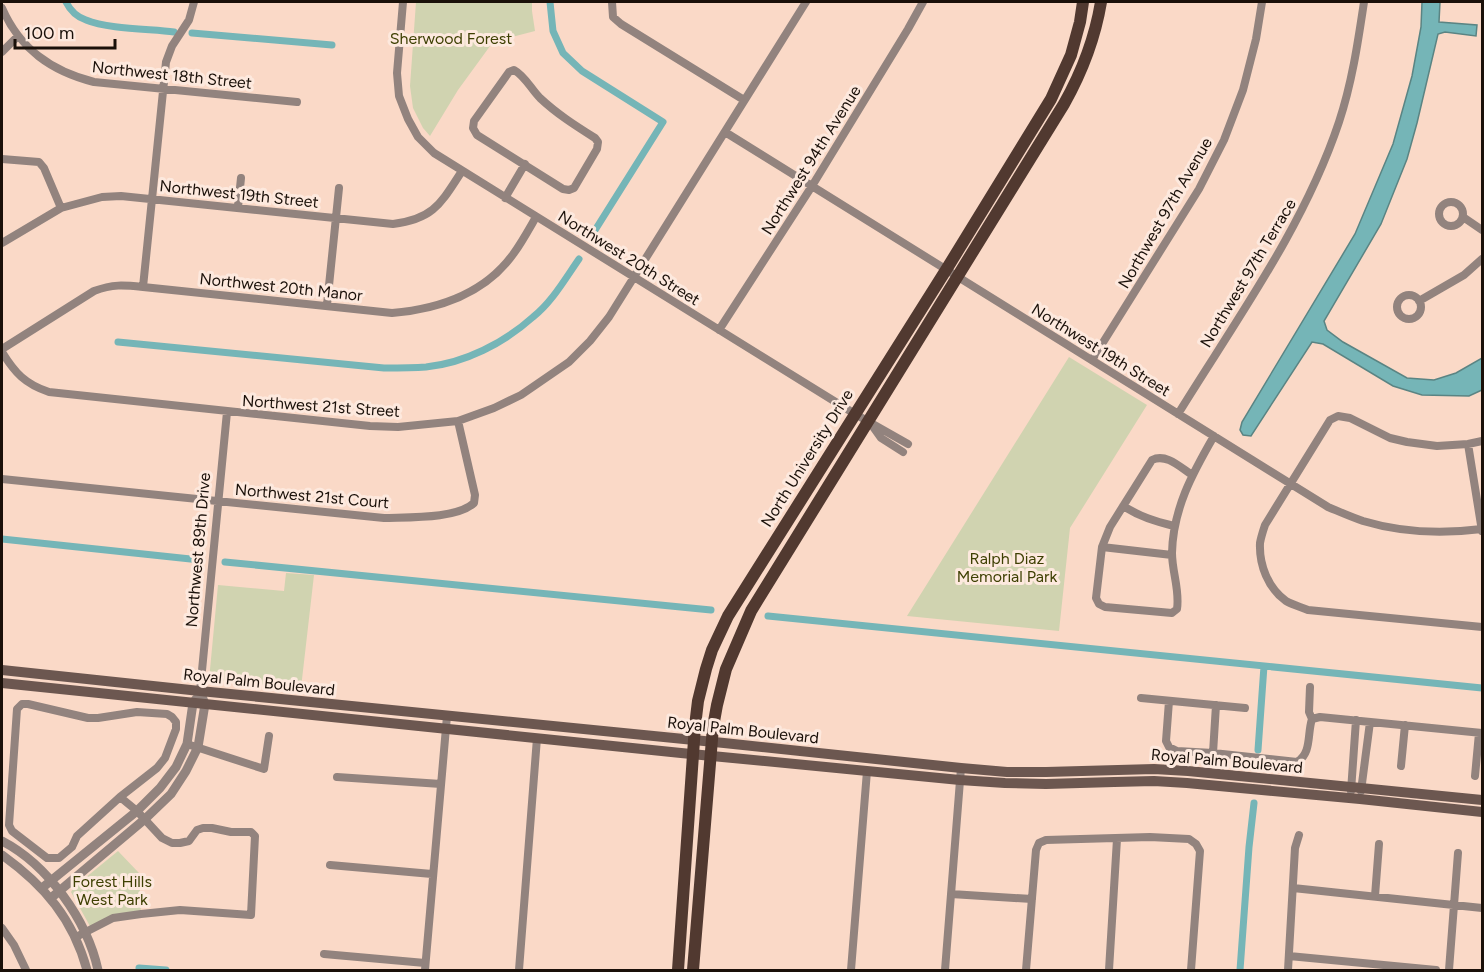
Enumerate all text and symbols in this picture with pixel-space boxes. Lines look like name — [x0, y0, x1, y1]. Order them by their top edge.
scale bar — [15, 12, 116, 50]
text: 100 m — [24, 22, 74, 44]
park label: Sherwood Forest — [390, 29, 512, 48]
street label: Northwest 18th Street — [91, 57, 253, 93]
street label: Northwest 94th Avenue — [757, 82, 865, 238]
street label: Northwest 97th Avenue — [1114, 134, 1216, 292]
street label: Northwest 19th Street — [159, 176, 319, 212]
street label: Northwest 97th Terrace — [1196, 195, 1300, 351]
street label: Northwest 20th Street — [555, 207, 703, 309]
street label: Northwest 20th Manor — [198, 269, 364, 305]
street label: Northwest 19th Street — [1028, 300, 1174, 400]
street label: North University Drive — [757, 385, 857, 530]
street label: Northwest 21st Street — [241, 391, 401, 421]
street label: Northwest 89th Drive — [182, 472, 214, 628]
street label: Northwest 21st Court — [234, 480, 390, 512]
park label: Ralph Diaz Memorial Park — [957, 549, 1057, 586]
street label: Royal Palm Boulevard — [182, 665, 336, 699]
street label: Royal Palm Boulevard — [666, 713, 820, 747]
street label: Royal Palm Boulevard — [1150, 745, 1304, 777]
park label: Forest Hills West Park — [72, 872, 152, 909]

